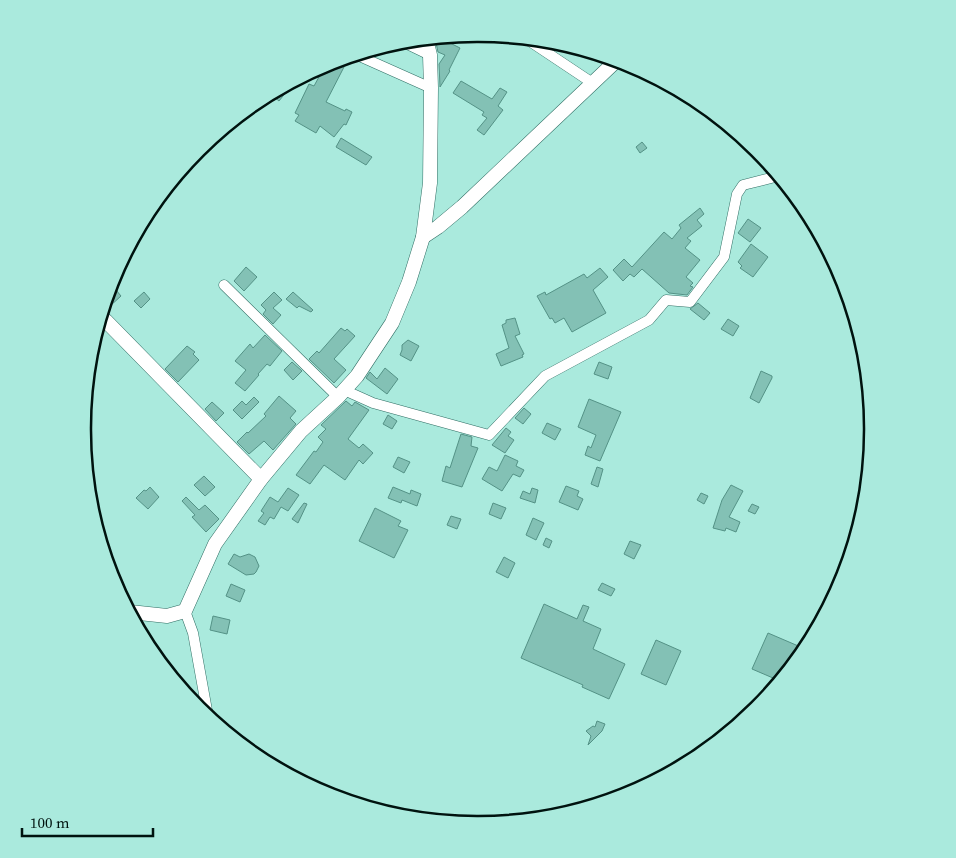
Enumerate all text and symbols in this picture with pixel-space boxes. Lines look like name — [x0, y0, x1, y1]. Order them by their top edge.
scale bar — [22, 806, 154, 838]
text: 100 m — [30, 812, 70, 833]

